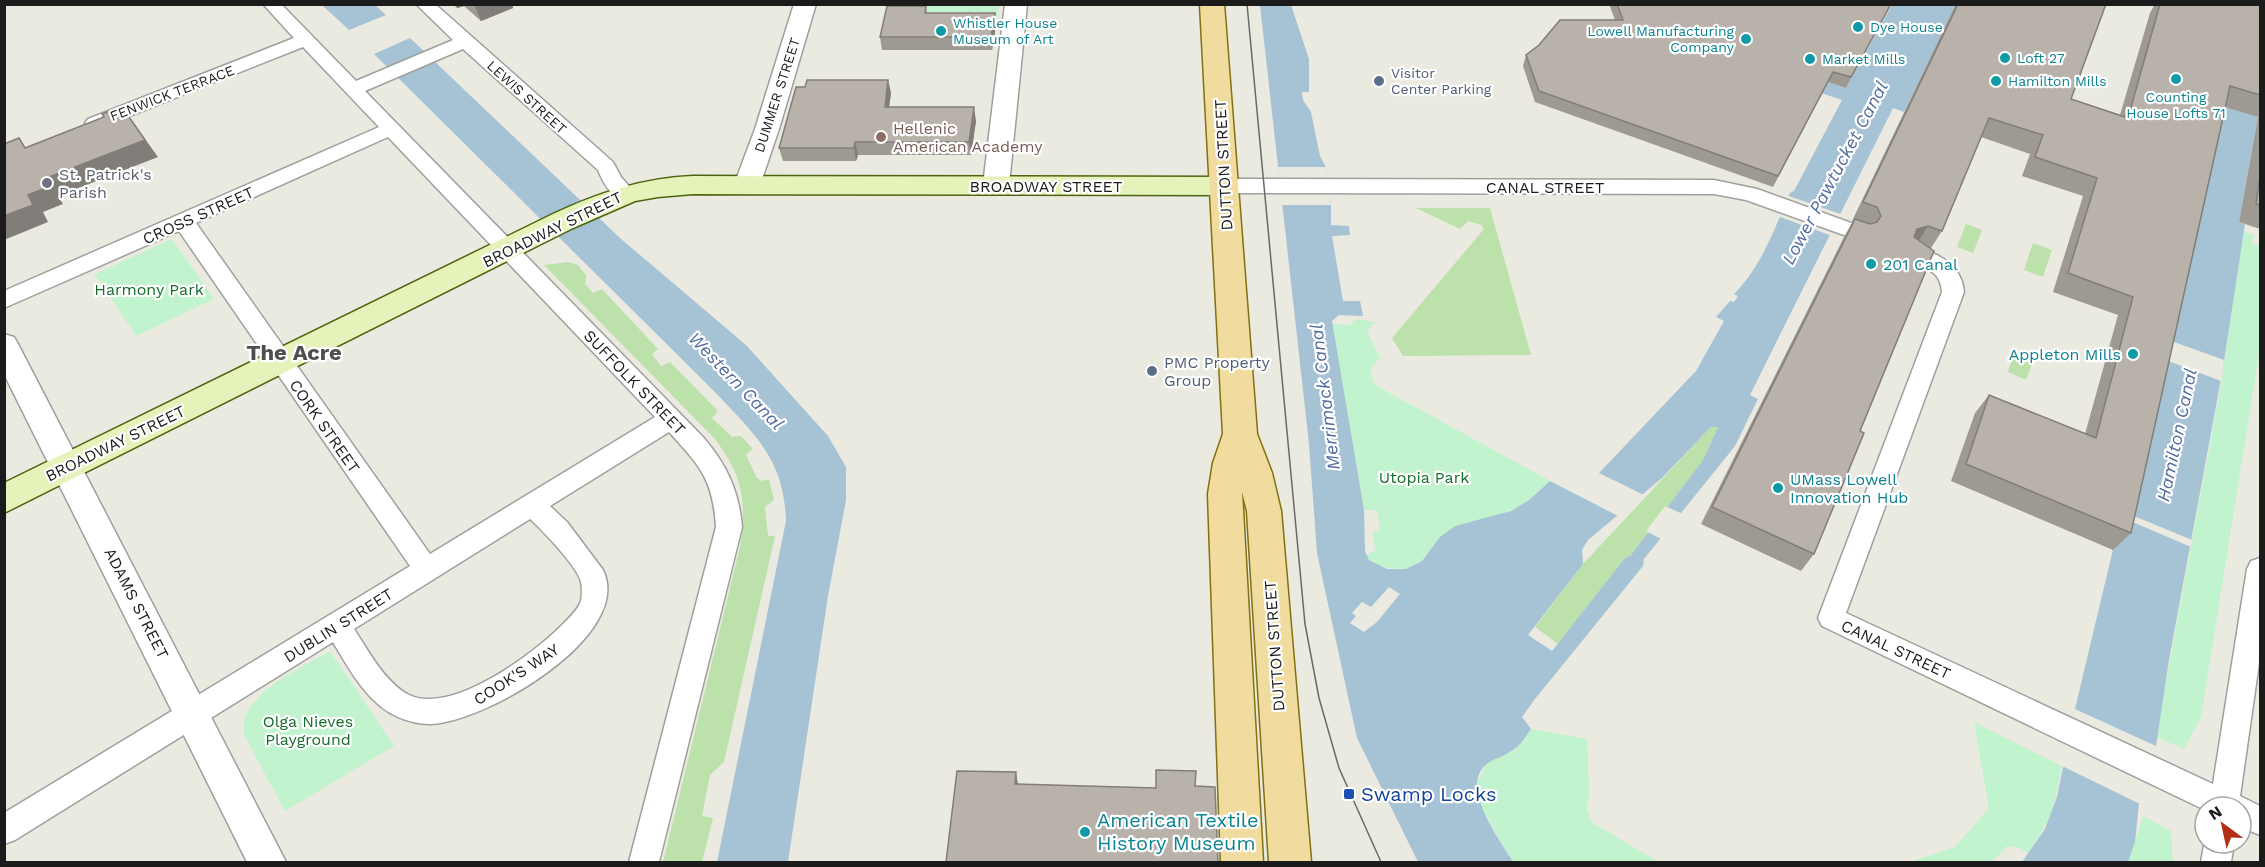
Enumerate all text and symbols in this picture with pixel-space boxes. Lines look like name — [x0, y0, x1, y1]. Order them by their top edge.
place label: Whistler House Museum of Art — [953, 15, 1057, 47]
place label: Dye House — [1870, 19, 1943, 35]
marker: Dye House — [1851, 20, 1865, 34]
place label: Lowell Manufacturing Company — [1587, 23, 1735, 55]
marker: Whistler House Museum of Art — [934, 24, 948, 38]
marker: Lowell Manufacturing Company — [1739, 32, 1753, 46]
street label: DUMMER STREET — [751, 35, 803, 154]
place label: Loft 27 — [2017, 50, 2065, 66]
place label: Market Mills — [1822, 51, 1905, 67]
marker: Loft 27 — [1998, 51, 2012, 65]
marker: Market Mills — [1803, 52, 1817, 66]
street label: LEWIS STREET — [484, 57, 570, 137]
street label: FENWICK TERRACE — [108, 62, 236, 124]
place label: Visitor Center Parking — [1391, 65, 1492, 97]
marker: Counting House Lofts 71 — [2169, 72, 2183, 86]
place label: Hamilton Mills — [2008, 73, 2107, 89]
marker: Visitor Center Parking — [1372, 74, 1386, 88]
marker: Hamilton Mills — [1989, 74, 2003, 88]
water label: Lower Pawtucket Canal — [1777, 78, 1892, 268]
place label: Counting House Lofts 71 — [2126, 89, 2226, 121]
street label: DUTTON STREET — [1211, 99, 1236, 231]
place label: Hellenic American Academy — [893, 119, 1043, 156]
marker: Hellenic American Academy — [874, 130, 888, 144]
place label: St. Patrick's Parish — [59, 165, 152, 202]
marker: St. Patrick's Parish — [40, 176, 54, 190]
street label: BROADWAY STREET — [970, 177, 1123, 196]
street label: CANAL STREET — [1486, 178, 1605, 197]
street label: CROSS STREET — [140, 182, 257, 248]
street label: BROADWAY STREET — [479, 187, 625, 272]
place label: 201 Canal — [1883, 255, 1958, 274]
marker: 201 Canal — [1864, 257, 1878, 271]
park label: Harmony Park — [94, 280, 204, 299]
water label: Merrimack Canal — [1305, 323, 1344, 471]
street label: SUFFOLK STREET — [580, 326, 690, 439]
water label: Western Canal — [685, 327, 788, 434]
district label: The Acre — [246, 340, 342, 365]
place label: Appleton Mills — [2009, 345, 2121, 364]
marker: Appleton Mills — [2126, 347, 2140, 361]
place label: PMC Property Group — [1164, 353, 1271, 390]
marker: PMC Property Group — [1145, 364, 1159, 378]
water label: Hamilton Canal — [2152, 366, 2201, 503]
street label: CORK STREET — [285, 376, 364, 477]
street label: BROADWAY STREET — [42, 401, 188, 486]
park label: Utopia Park — [1379, 468, 1469, 487]
place label: UMass Lowell Innovation Hub — [1790, 470, 1908, 507]
marker: UMass Lowell Innovation Hub — [1771, 481, 1785, 495]
street label: ADAMS STREET — [100, 545, 173, 662]
street label: DUTTON STREET — [1260, 580, 1289, 712]
street label: DUBLIN STREET — [280, 584, 397, 667]
street label: CANAL STREET — [1838, 616, 1954, 683]
street label: COOK'S WAY — [470, 640, 562, 709]
park label: Olga Nieves Playground — [263, 712, 353, 749]
place label: Swamp Locks — [1361, 782, 1497, 806]
marker: Swamp Locks — [1342, 787, 1356, 801]
north arrow — [2193, 795, 2253, 855]
text: N — [2205, 802, 2225, 824]
place label: American Textile History Museum — [1097, 808, 1259, 855]
marker: American Textile History Museum — [1078, 825, 1092, 839]

